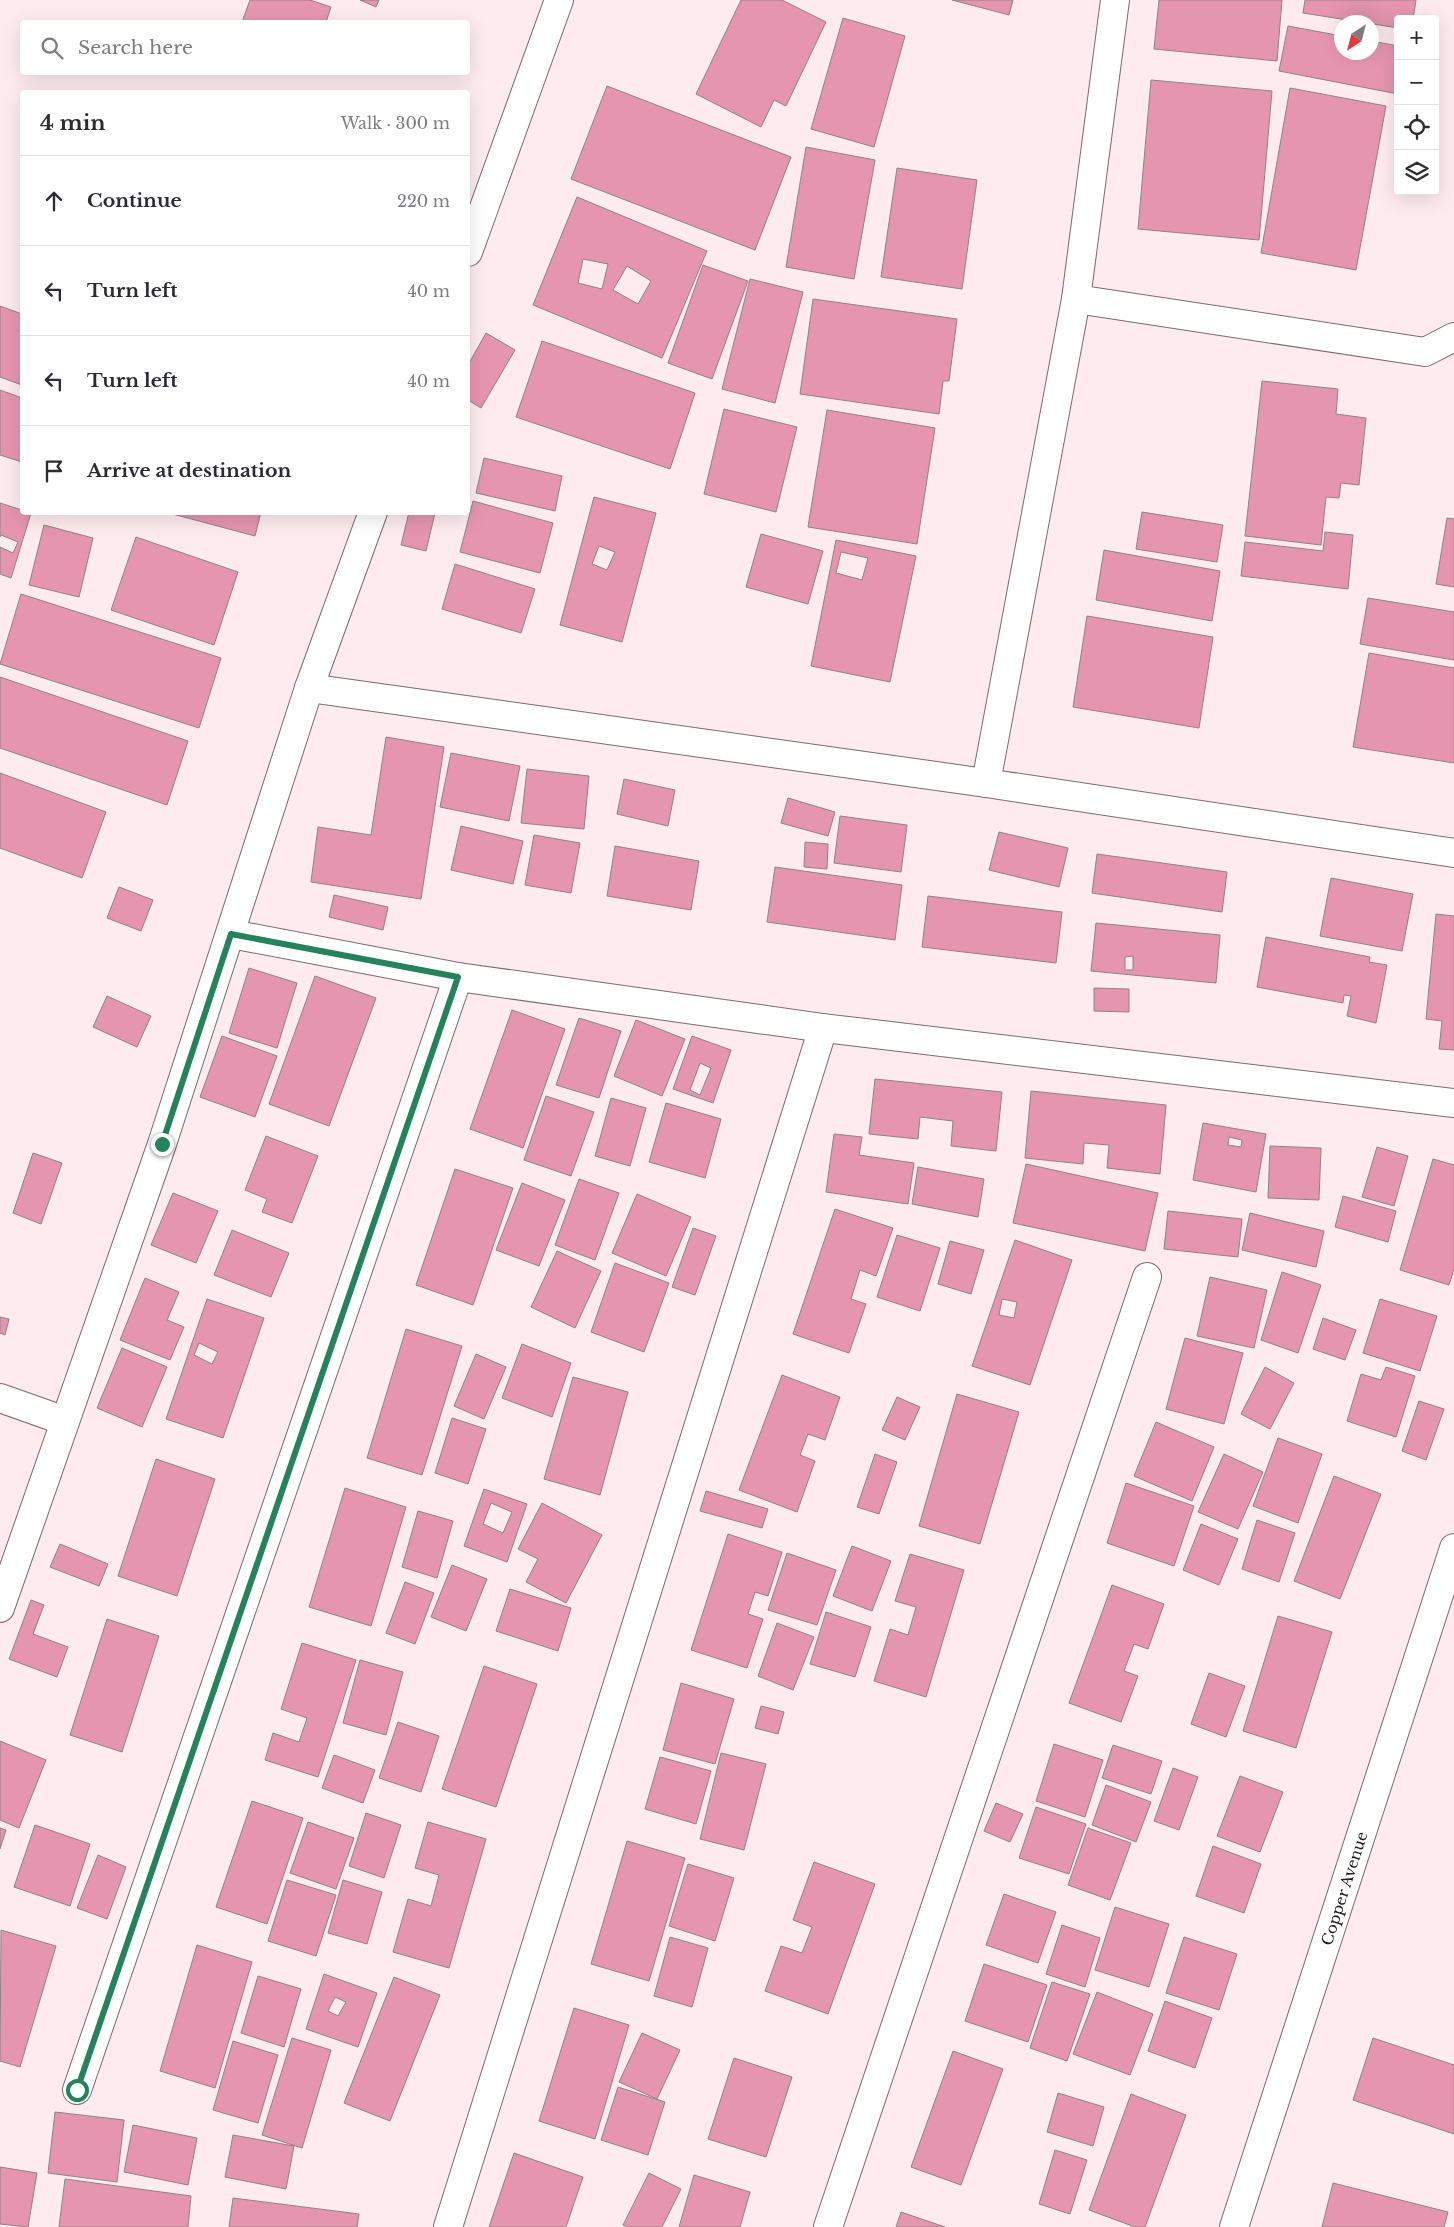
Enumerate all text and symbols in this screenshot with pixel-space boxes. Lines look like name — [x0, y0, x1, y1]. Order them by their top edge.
north arrow — [1334, 15, 1379, 60]
map controls — [1394, 15, 1439, 195]
button: + — [1394, 15, 1439, 60]
search box — [20, 20, 470, 75]
icon: search — [38, 34, 66, 62]
text: Search here — [78, 36, 193, 59]
button: − — [1394, 60, 1439, 105]
button: locate — [1394, 105, 1439, 150]
text: 4 min — [40, 110, 106, 136]
text: Walk · 300 m — [341, 113, 450, 133]
button: layers — [1394, 150, 1439, 195]
icon: ahead — [40, 187, 68, 215]
text: Continue — [87, 189, 182, 212]
text: 220 m — [397, 191, 450, 211]
icon: left — [40, 277, 68, 305]
text: Turn left — [87, 279, 178, 302]
text: 40 m — [407, 281, 450, 301]
icon: left — [40, 367, 68, 395]
text: Turn left — [87, 369, 178, 392]
text: 40 m — [407, 371, 450, 391]
icon: arrive — [40, 457, 68, 485]
text: Arrive at destination — [87, 459, 291, 482]
route end — [151, 1133, 174, 1156]
street label: Copper Avenue — [1316, 1829, 1371, 1948]
route start — [66, 2079, 89, 2102]

